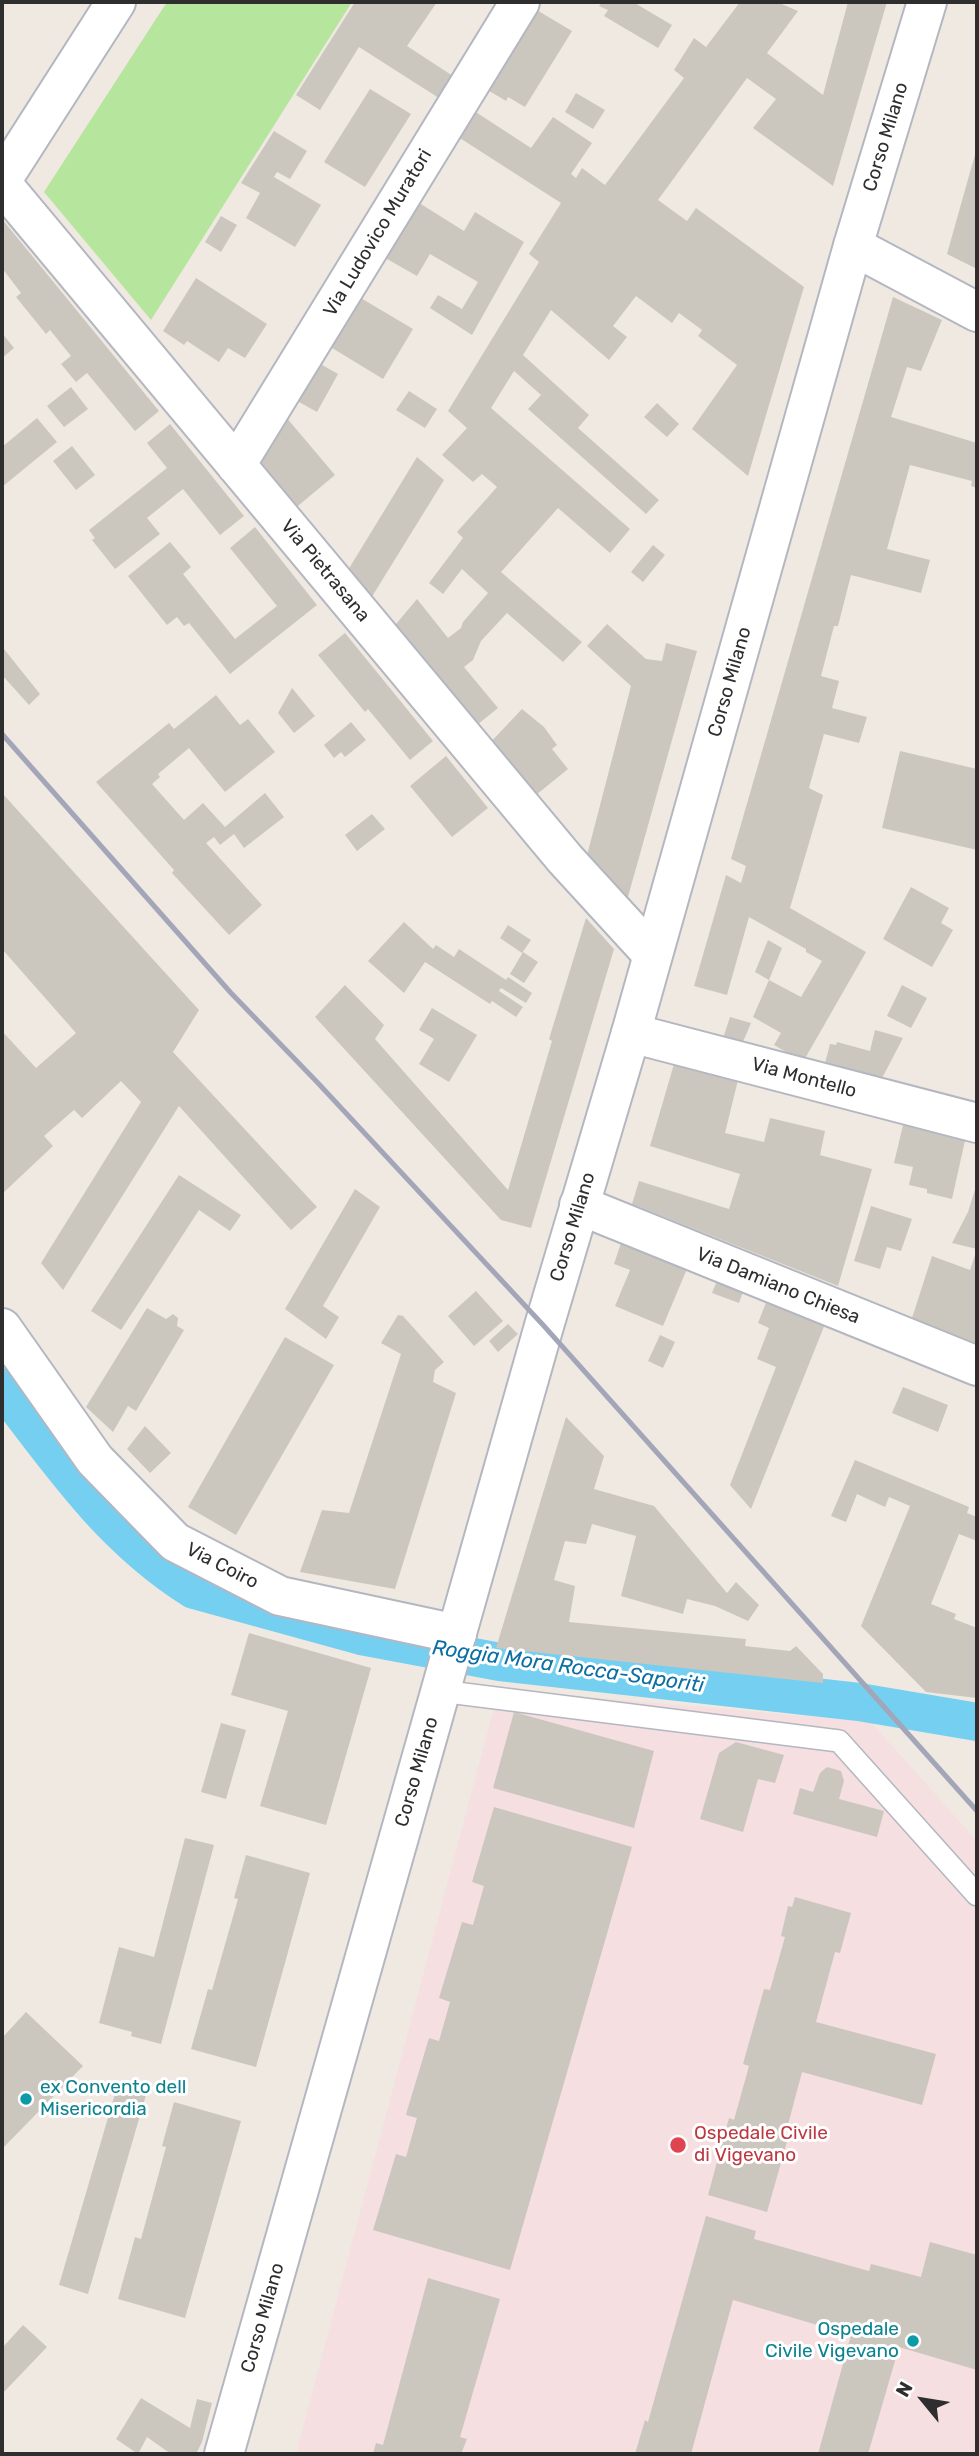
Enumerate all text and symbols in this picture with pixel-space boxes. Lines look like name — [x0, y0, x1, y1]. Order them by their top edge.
street label: Corso Milano — [859, 80, 913, 194]
street label: Via Ludovico Muratori — [319, 145, 437, 321]
street label: Via Pietrasana — [276, 515, 374, 627]
street label: Corso Milano — [703, 624, 757, 740]
street label: Via Montello — [749, 1053, 859, 1103]
street label: Corso Milano — [546, 1170, 600, 1284]
street label: Via Damiano Chiesa — [693, 1243, 863, 1329]
street label: Via Coiro — [182, 1538, 262, 1594]
water label: Roggia Mora Rocca-Saporiti — [430, 1635, 706, 1699]
street label: Corso Milano — [390, 1714, 444, 1830]
place label: ex Convento dell Misericordia — [40, 2077, 186, 2121]
marker: ex Convento dell Misericordia — [18, 2091, 34, 2107]
place label: Ospedale Civile di Vigevano — [694, 2123, 828, 2167]
marker: Ospedale Civile di Vigevano — [668, 2135, 688, 2155]
street label: Corso Milano — [236, 2260, 290, 2376]
place label: Ospedale Civile Vigevano — [765, 2319, 899, 2363]
marker: Ospedale Civile Vigevano — [905, 2333, 921, 2349]
north arrow — [888, 2365, 958, 2435]
text: N — [891, 2378, 918, 2401]

